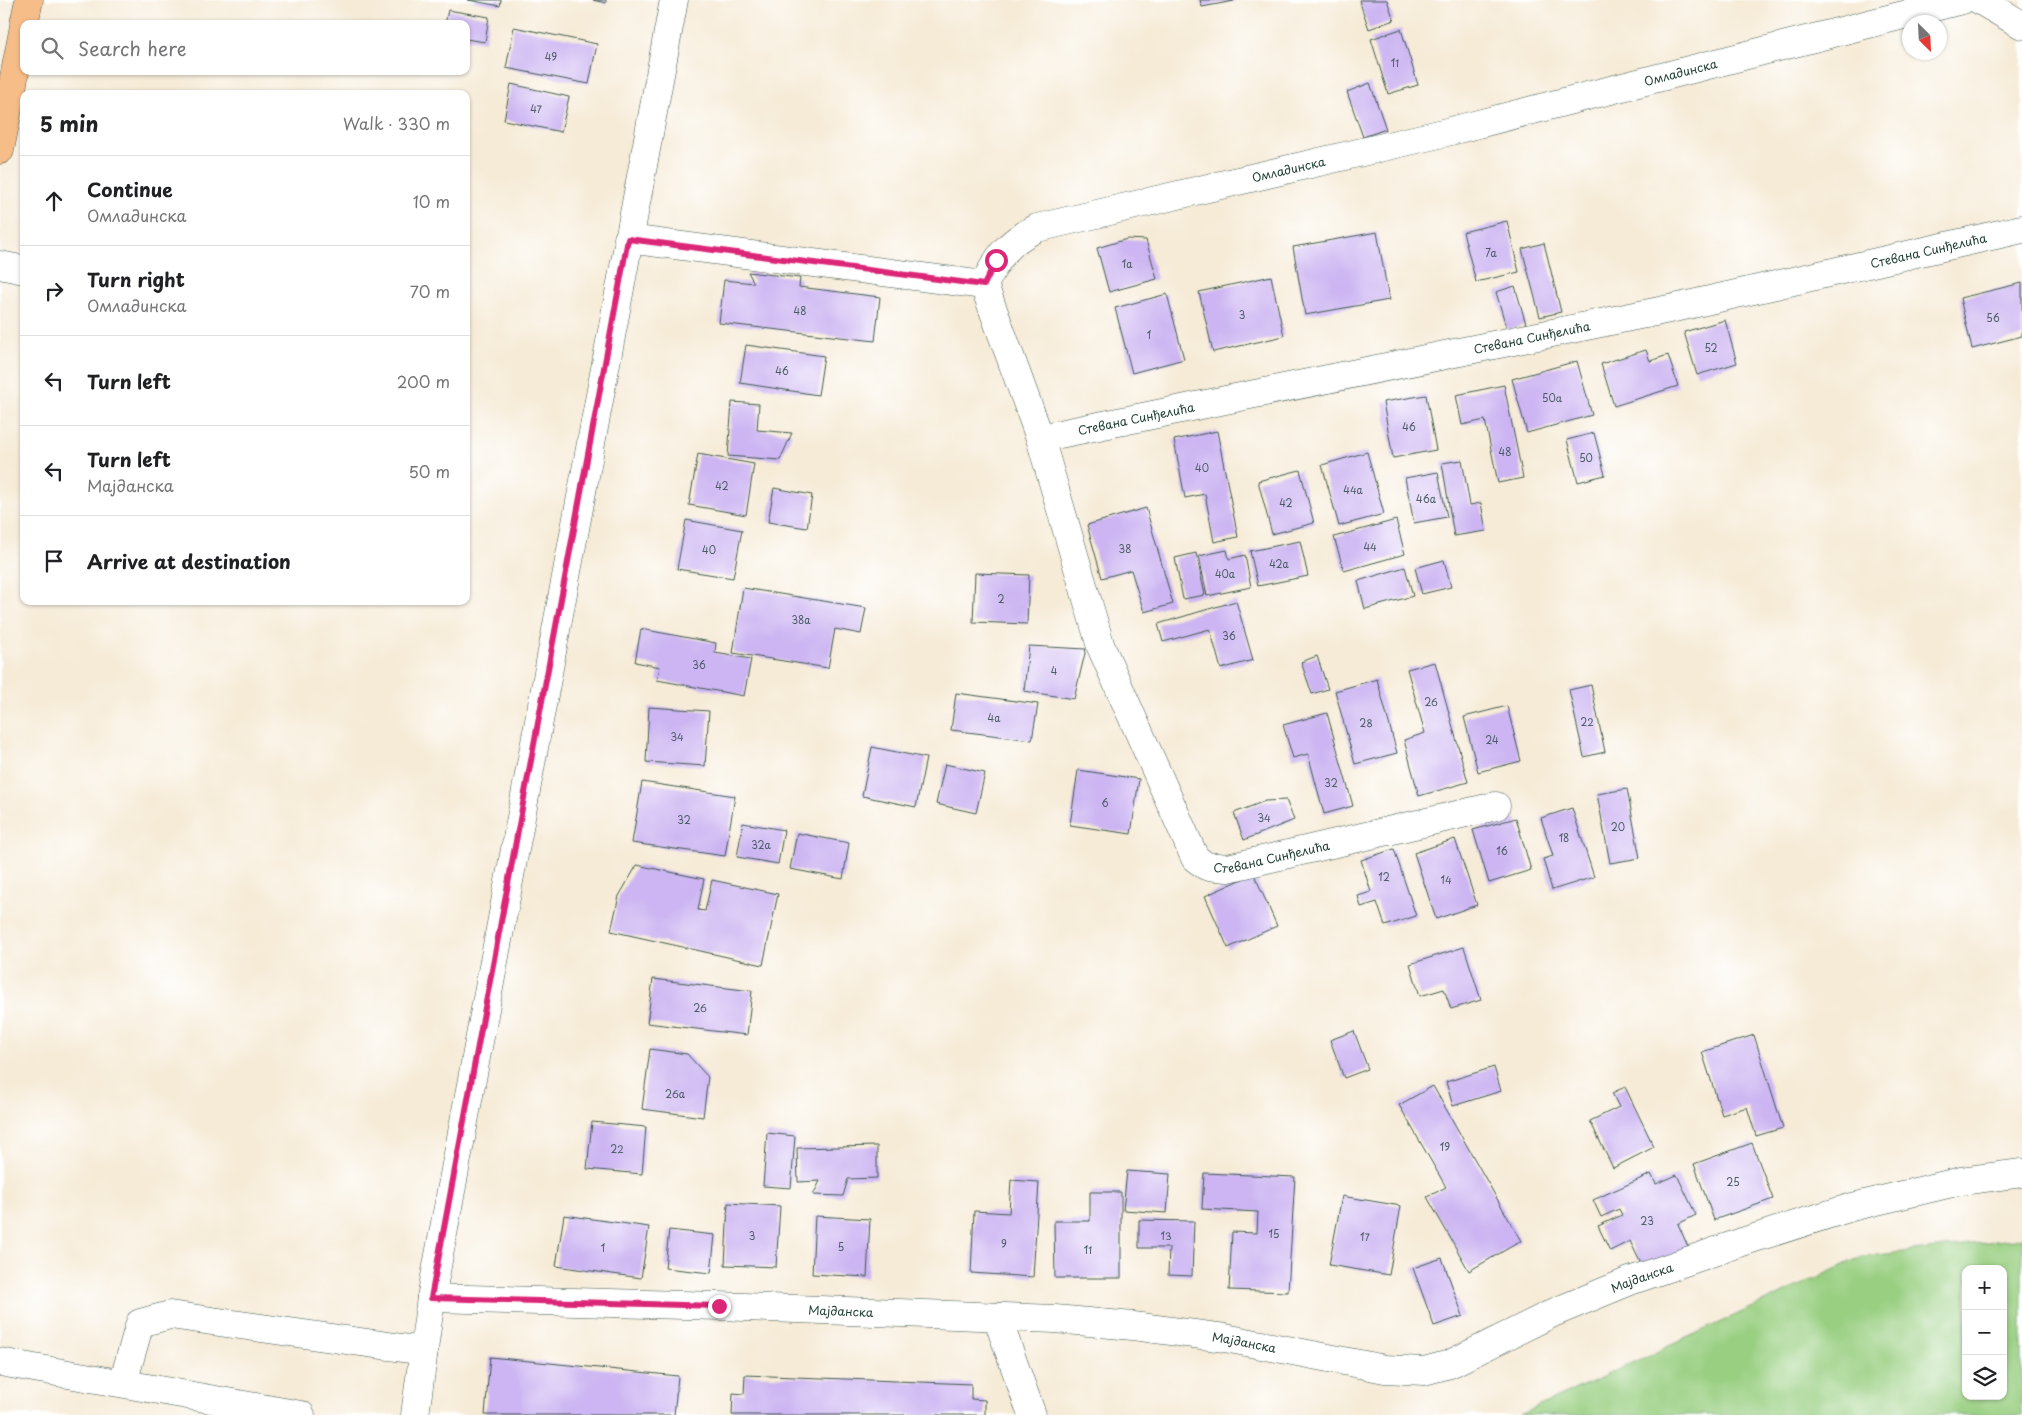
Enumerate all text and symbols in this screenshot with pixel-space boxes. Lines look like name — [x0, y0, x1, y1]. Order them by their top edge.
north arrow — [1902, 15, 1947, 60]
search box — [20, 20, 470, 75]
icon: search — [38, 34, 66, 62]
text: Search here — [78, 34, 187, 62]
house number: 49 — [545, 49, 557, 64]
street label: Омладинска — [1642, 54, 1719, 90]
house number: 11 — [1391, 55, 1399, 70]
house number: 47 — [530, 101, 543, 116]
text: 5 min — [40, 107, 98, 139]
text: Walk · 330 m — [343, 111, 450, 135]
street label: Омладинска — [1250, 152, 1327, 186]
text: Continue — [87, 175, 173, 203]
icon: ahead — [40, 187, 68, 215]
text: 10 m — [413, 189, 450, 213]
text: Омладинска — [87, 203, 187, 227]
street label: Стевана Синђелића — [1869, 228, 1989, 272]
house number: 7a — [1485, 245, 1497, 260]
route start — [985, 249, 1008, 272]
house number: 1a — [1122, 256, 1133, 271]
text: Turn right — [87, 265, 185, 293]
icon: right — [40, 277, 68, 305]
text: 70 m — [410, 279, 450, 303]
text: Омладинска — [87, 293, 187, 317]
house number: 48 — [794, 303, 806, 318]
house number: 3 — [1239, 307, 1245, 322]
house number: 56 — [1986, 310, 2000, 325]
street label: Стевана Синђелића — [1472, 316, 1592, 358]
house number: 1 — [1147, 327, 1151, 342]
house number: 52 — [1704, 340, 1718, 355]
house number: 46 — [775, 363, 789, 378]
icon: left — [40, 367, 68, 395]
text: Turn left — [87, 367, 171, 395]
text: 200 m — [397, 369, 450, 393]
house number: 50a — [1542, 390, 1563, 405]
street label: Стевана Синђелића — [1076, 398, 1196, 439]
house number: 46 — [1402, 419, 1416, 434]
house number: 48 — [1499, 444, 1511, 459]
text: Turn left — [87, 445, 171, 473]
house number: 50 — [1579, 450, 1593, 465]
icon: left — [40, 457, 68, 485]
text: 50 m — [409, 459, 450, 483]
house number: 40 — [1195, 460, 1209, 475]
text: Мајданска — [87, 473, 174, 497]
house number: 42 — [715, 478, 729, 493]
house number: 44a — [1343, 482, 1364, 497]
house number: 46a — [1416, 491, 1437, 506]
house number: 42 — [1279, 495, 1293, 510]
house number: 44 — [1363, 539, 1377, 554]
house number: 38 — [1119, 541, 1131, 556]
house number: 40 — [702, 542, 716, 557]
icon: arrive — [40, 547, 68, 575]
text: Arrive at destination — [87, 547, 291, 575]
house number: 42a — [1269, 556, 1289, 571]
house number: 40a — [1215, 566, 1236, 581]
house number: 2 — [997, 591, 1005, 606]
house number: 38a — [791, 612, 811, 627]
house number: 36 — [1222, 628, 1236, 643]
house number: 36 — [692, 657, 706, 672]
house number: 4 — [1051, 663, 1058, 678]
house number: 26 — [1424, 694, 1438, 709]
house number: 4a — [988, 710, 1001, 725]
house number: 22 — [1580, 714, 1594, 729]
house number: 28 — [1359, 715, 1373, 730]
house number: 34 — [670, 729, 684, 744]
house number: 24 — [1485, 732, 1499, 747]
house number: 32 — [1324, 775, 1338, 790]
house number: 6 — [1101, 795, 1109, 810]
house number: 34 — [1257, 810, 1271, 825]
house number: 32 — [677, 812, 691, 827]
house number: 20 — [1611, 819, 1625, 834]
house number: 18 — [1559, 830, 1569, 845]
street label: Стевана Синђелића — [1213, 836, 1332, 877]
house number: 32a — [751, 837, 772, 852]
house number: 16 — [1496, 843, 1508, 858]
house number: 12 — [1378, 869, 1390, 884]
house number: 14 — [1440, 872, 1452, 887]
house number: 26 — [693, 1000, 707, 1015]
house number: 26a — [665, 1086, 686, 1101]
house number: 19 — [1440, 1139, 1450, 1154]
house number: 22 — [610, 1141, 624, 1156]
house number: 25 — [1726, 1174, 1740, 1189]
house number: 23 — [1640, 1213, 1654, 1228]
house number: 15 — [1269, 1226, 1279, 1241]
house number: 3 — [749, 1228, 755, 1243]
house number: 13 — [1160, 1228, 1172, 1243]
house number: 17 — [1360, 1229, 1371, 1244]
house number: 9 — [1001, 1236, 1007, 1251]
house number: 5 — [838, 1239, 844, 1254]
house number: 1 — [601, 1240, 605, 1255]
house number: 11 — [1084, 1242, 1092, 1257]
street label: Мајданска — [1608, 1258, 1676, 1297]
map controls — [1962, 1265, 2007, 1400]
button: + — [1962, 1265, 2007, 1310]
route end — [708, 1295, 731, 1318]
street label: Мајданска — [808, 1300, 874, 1321]
button: − — [1962, 1310, 2007, 1355]
street label: Мајданска — [1211, 1327, 1278, 1357]
button: layers — [1962, 1355, 2007, 1400]

